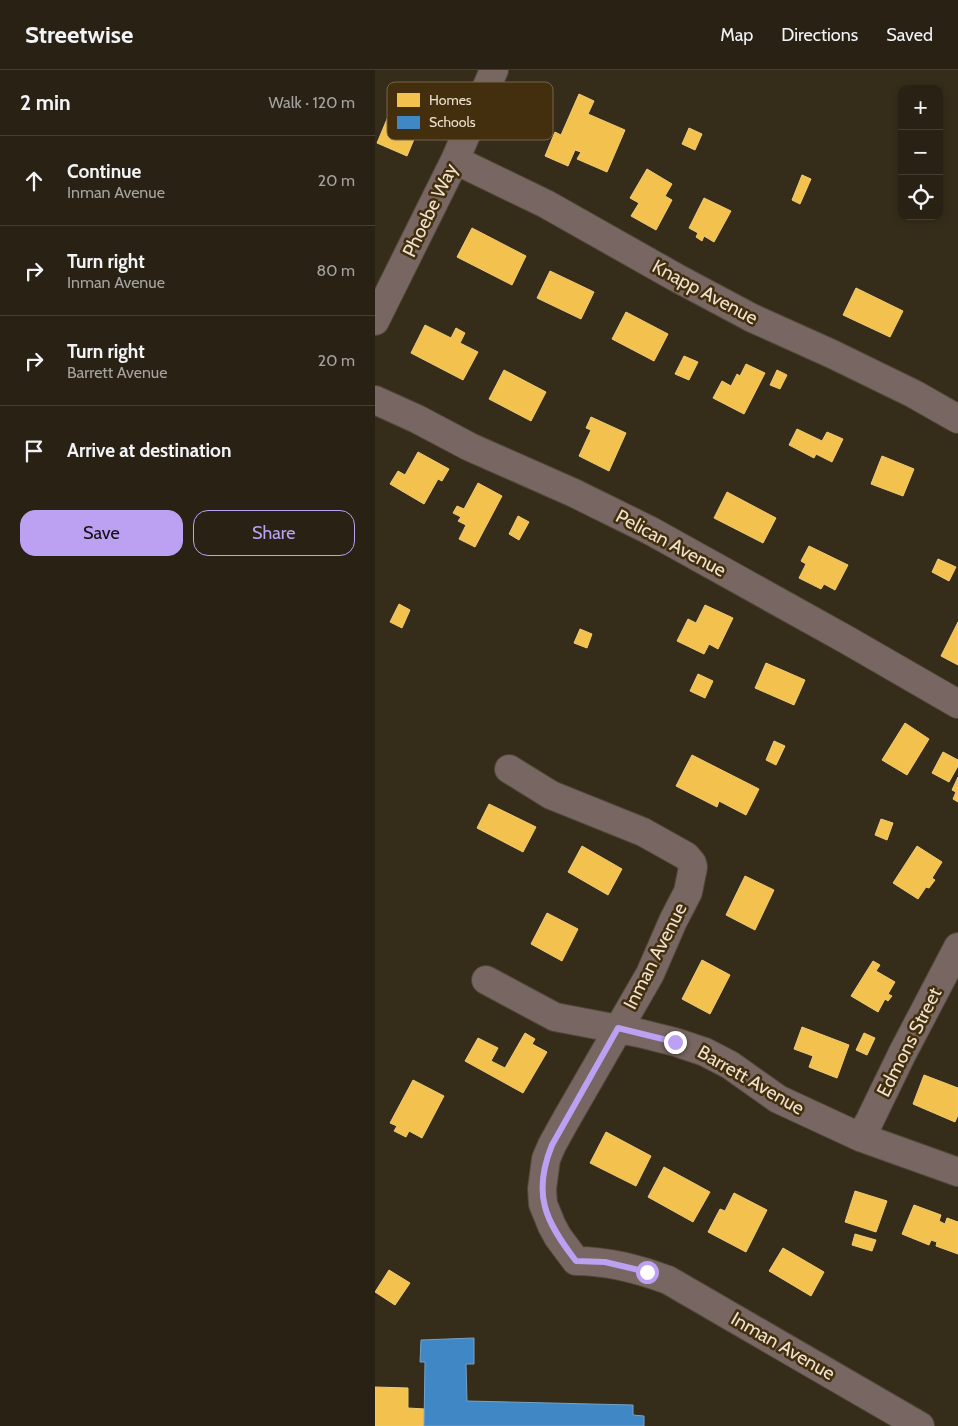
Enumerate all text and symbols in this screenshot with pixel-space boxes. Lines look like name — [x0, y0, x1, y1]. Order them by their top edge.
text: Streetwise — [25, 20, 133, 49]
text: Map — [720, 24, 753, 46]
text: Directions — [781, 24, 858, 46]
text: Saved — [886, 24, 933, 46]
legend — [387, 82, 553, 140]
map controls — [898, 85, 943, 220]
button: + — [898, 85, 943, 130]
text: 2 min — [20, 90, 71, 115]
text: Homes — [429, 91, 472, 109]
text: Walk · 120 m — [268, 93, 355, 112]
text: Schools — [429, 113, 476, 131]
button: − — [898, 130, 943, 175]
street label: Phoebe Way — [397, 159, 463, 261]
text: Continue — [67, 160, 141, 183]
icon: ahead — [20, 167, 48, 195]
text: 20 m — [318, 171, 355, 190]
button: locate — [898, 175, 943, 220]
text: Inman Avenue — [67, 183, 165, 202]
text: Turn right — [67, 250, 145, 273]
street label: Knapp Avenue — [648, 255, 762, 330]
icon: right — [20, 257, 48, 285]
text: 80 m — [317, 261, 355, 280]
text: Inman Avenue — [67, 273, 165, 292]
text: Turn right — [67, 340, 145, 363]
icon: right — [20, 347, 48, 375]
text: 20 m — [318, 351, 355, 370]
text: Barrett Avenue — [67, 363, 167, 382]
icon: arrive — [20, 437, 48, 465]
text: Arrive at destination — [67, 439, 231, 462]
street label: Pelican Avenue — [612, 504, 730, 582]
button: Save — [20, 510, 183, 556]
button: Share — [193, 510, 355, 556]
street label: Inman Avenue — [618, 899, 692, 1013]
street label: Edmons Street — [872, 983, 947, 1100]
route end — [664, 1031, 687, 1054]
street label: Barrett Avenue — [694, 1040, 809, 1120]
route start — [636, 1261, 659, 1284]
street label: Inman Avenue — [727, 1307, 839, 1385]

